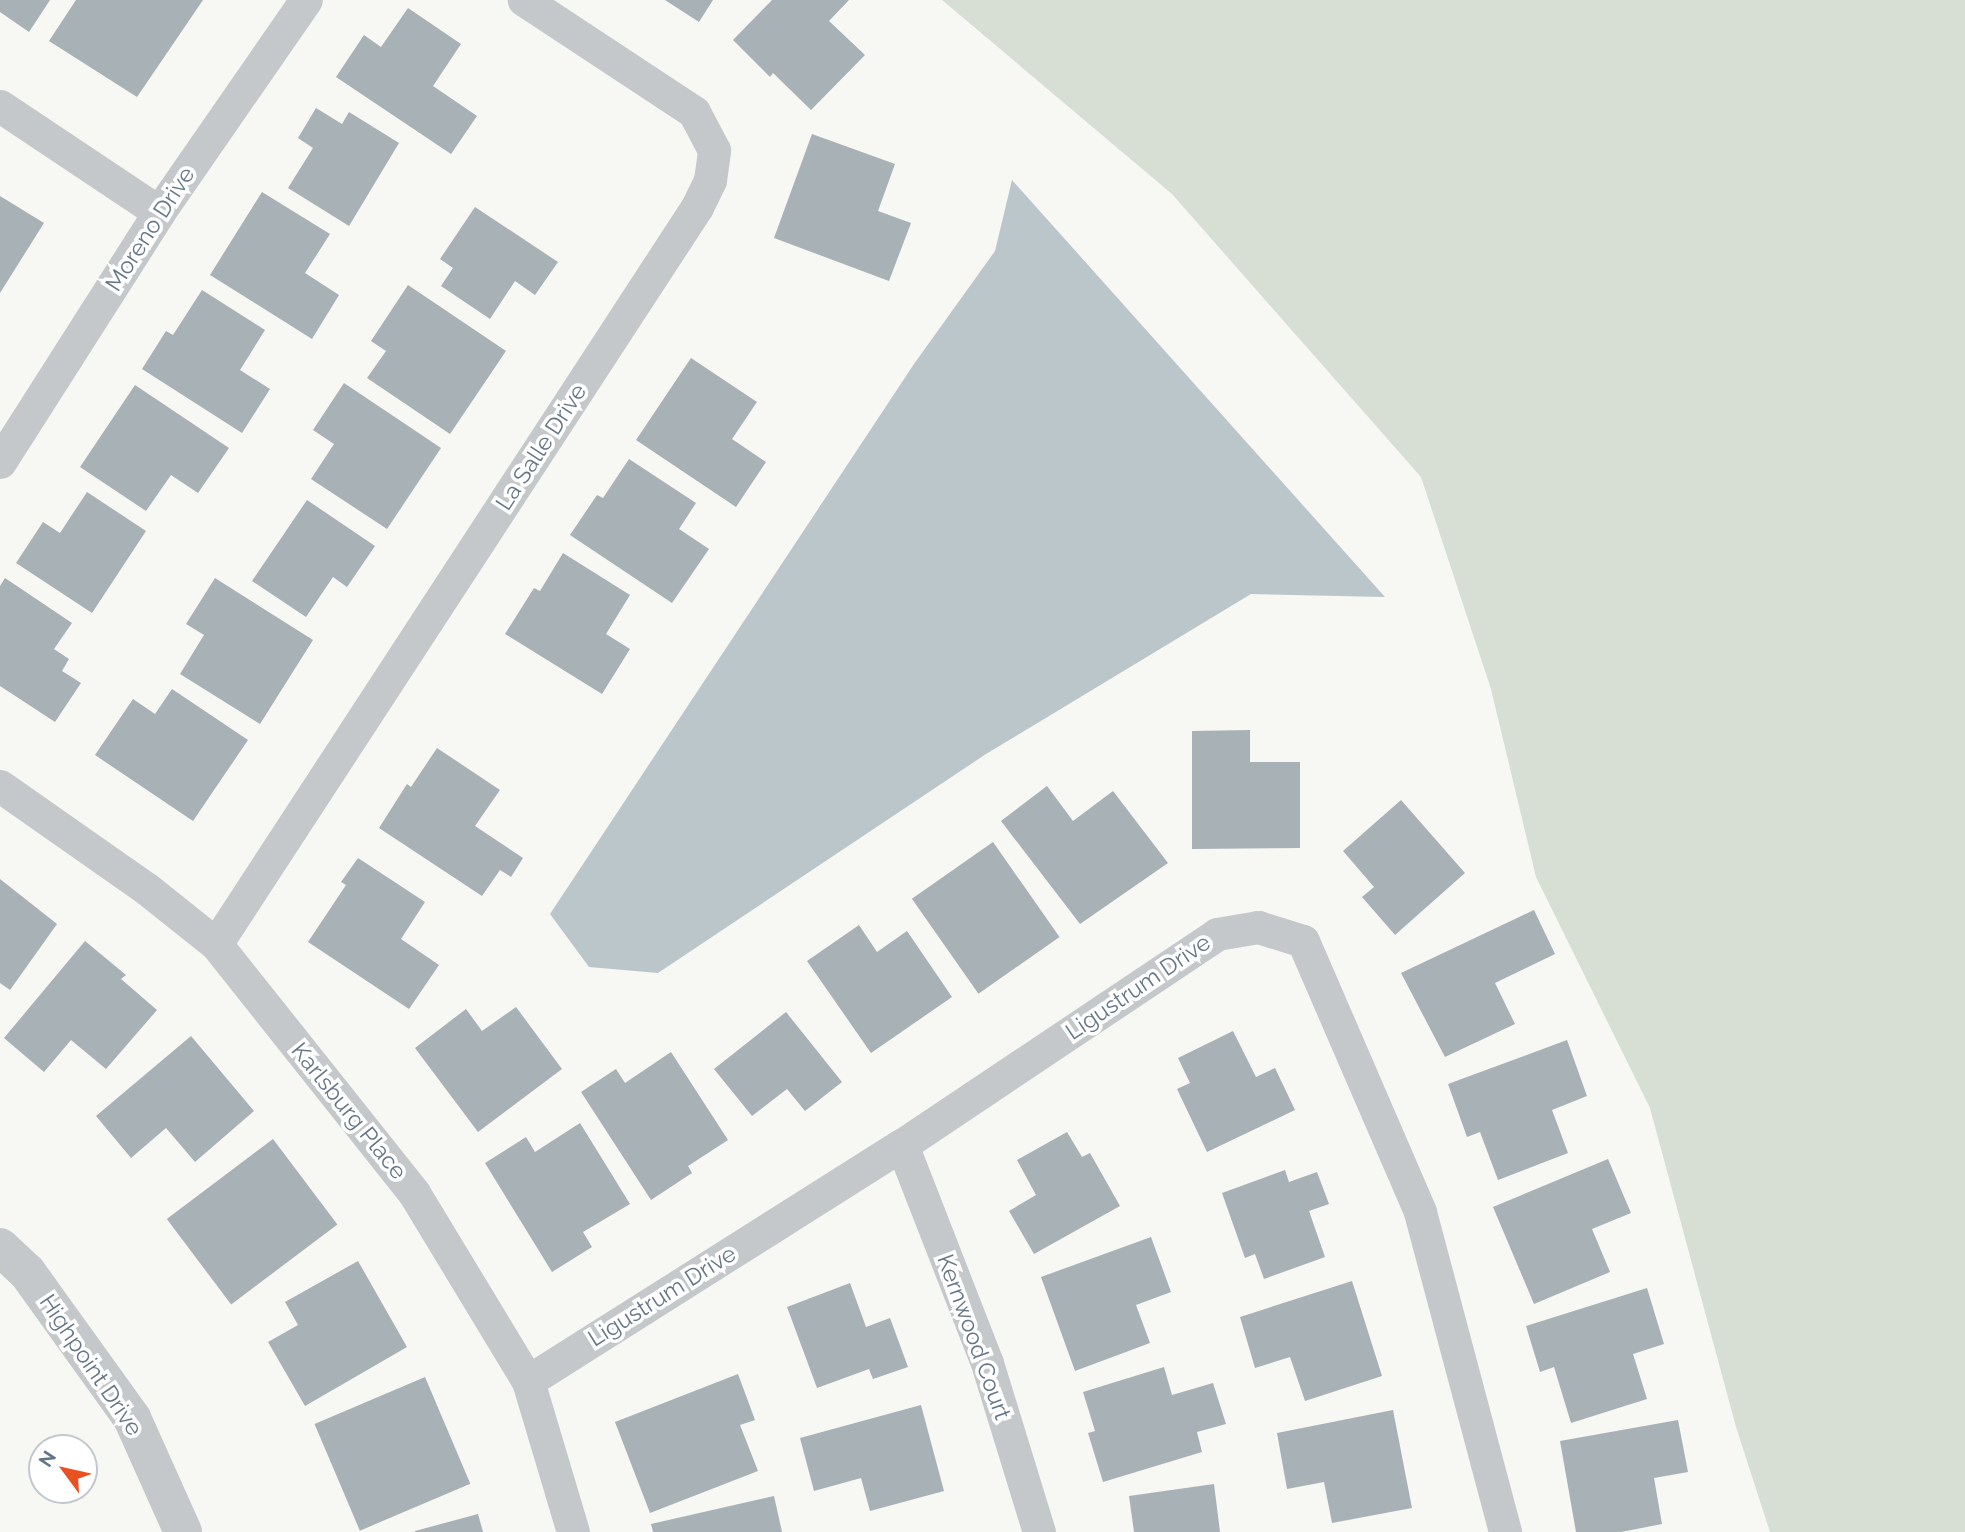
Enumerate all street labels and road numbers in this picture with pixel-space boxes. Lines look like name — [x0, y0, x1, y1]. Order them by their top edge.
street label: Moreno Drive — [100, 162, 200, 296]
street label: La Salle Drive — [490, 379, 592, 515]
street label: Ligustrum Drive — [1060, 928, 1216, 1046]
street label: Karlsburg Place — [286, 1037, 412, 1185]
street label: Ligustrum Drive — [583, 1240, 741, 1352]
street label: Kernwood Court — [931, 1251, 1017, 1423]
street label: Highpoint Drive — [34, 1289, 148, 1441]

